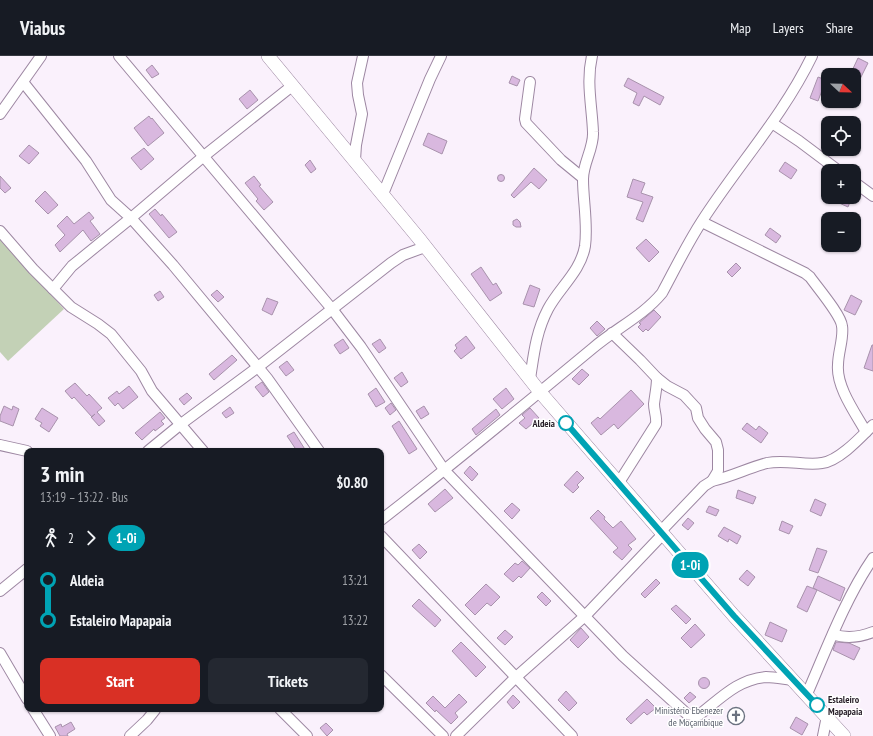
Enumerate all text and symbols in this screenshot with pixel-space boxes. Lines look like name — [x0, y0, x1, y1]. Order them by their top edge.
text: Viabus — [20, 16, 65, 40]
text: Map — [730, 19, 751, 37]
text: Layers — [773, 19, 804, 37]
text: Share — [826, 19, 853, 37]
north arrow — [821, 68, 861, 108]
map controls — [821, 68, 861, 252]
button: locate — [821, 116, 861, 156]
button: + — [821, 164, 861, 204]
button: − — [821, 212, 861, 252]
marker: Aldeia — [558, 415, 574, 431]
place label: Aldeia — [531, 417, 555, 430]
text: 3 min — [40, 460, 84, 488]
text: $0.80 — [336, 473, 368, 492]
text: 13:19 – 13:22 · Bus — [40, 489, 128, 506]
icon: walk — [40, 527, 62, 549]
icon: forward — [80, 527, 102, 549]
text: 1-0i — [116, 529, 137, 547]
text: 2 — [68, 530, 74, 547]
line badge: 1-0i — [662, 552, 718, 578]
text: 1-0i — [680, 556, 700, 574]
text: Aldeia — [70, 571, 104, 590]
text: 13:21 — [342, 572, 368, 589]
text: Estaleiro Mapapaia — [70, 611, 171, 630]
text: 13:22 — [342, 612, 368, 629]
button: Start — [40, 658, 200, 704]
button: Tickets — [208, 658, 368, 704]
place label: Estaleiro Mapapaia — [828, 693, 862, 718]
marker: Estaleiro Mapapaia — [809, 697, 825, 713]
place label: Ministério Ebenezer de Moçambique — [655, 704, 723, 729]
church icon: Ministério Ebenezer de Moçambique — [726, 706, 746, 726]

